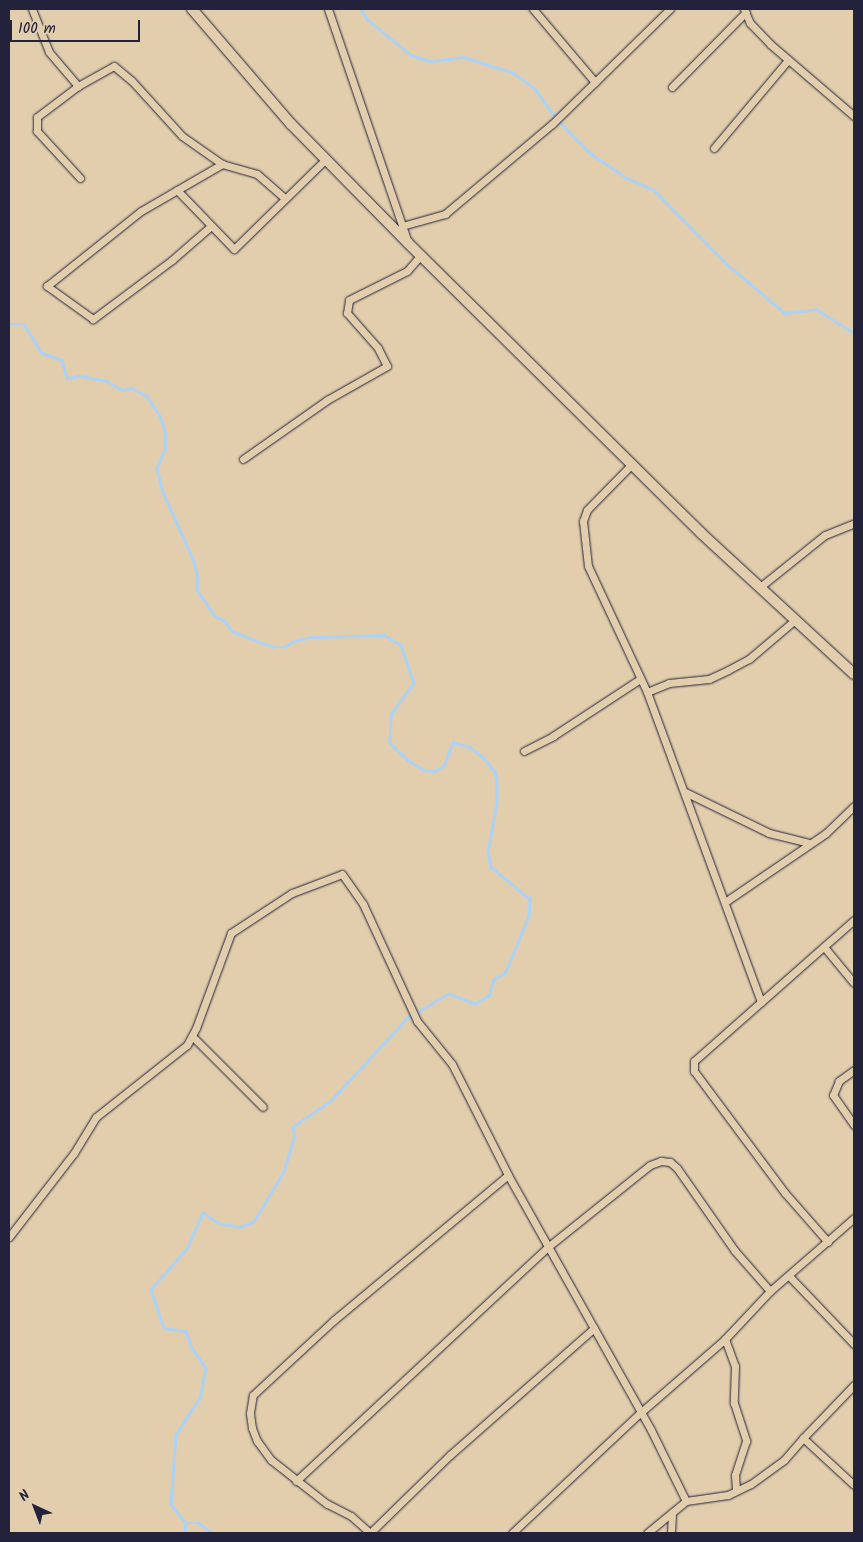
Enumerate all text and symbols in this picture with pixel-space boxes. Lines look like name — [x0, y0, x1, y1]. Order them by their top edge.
scale bar — [12, 10, 142, 42]
text: 100 m — [18, 17, 56, 41]
north arrow — [10, 1482, 60, 1532]
text: N — [14, 1485, 36, 1507]

